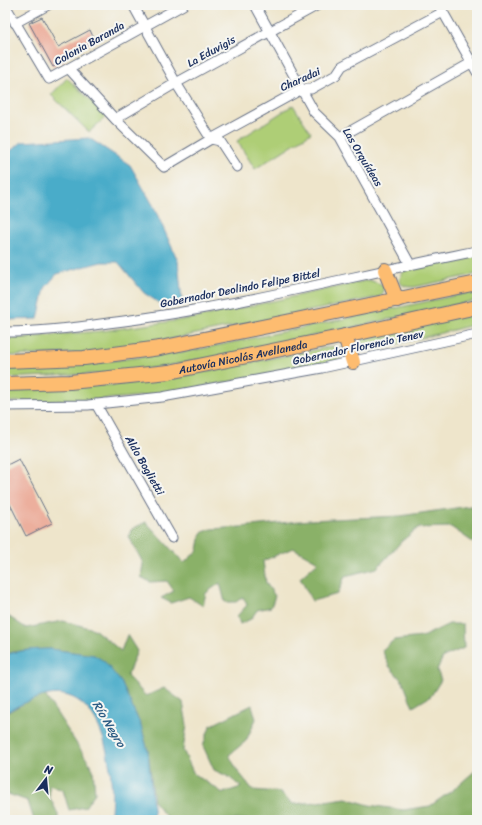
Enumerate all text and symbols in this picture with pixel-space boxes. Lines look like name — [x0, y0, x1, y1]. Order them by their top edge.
street label: Colonia Baranda — [50, 16, 128, 71]
street label: La Eduvigis — [183, 30, 240, 73]
street label: Charadai — [277, 62, 324, 97]
street label: Las Orquídeas — [337, 124, 388, 191]
street label: Gobernador Deolindo Felipe Bittel — [158, 263, 323, 313]
street label: Gobernador Florencio Tenev — [291, 324, 426, 371]
street label: Autovía Nicolás Avellaneda — [176, 335, 310, 380]
street label: Aldo Boglietti — [119, 431, 170, 500]
water label: Río Negro — [86, 696, 132, 753]
north arrow — [26, 759, 66, 799]
text: N — [41, 759, 55, 780]

